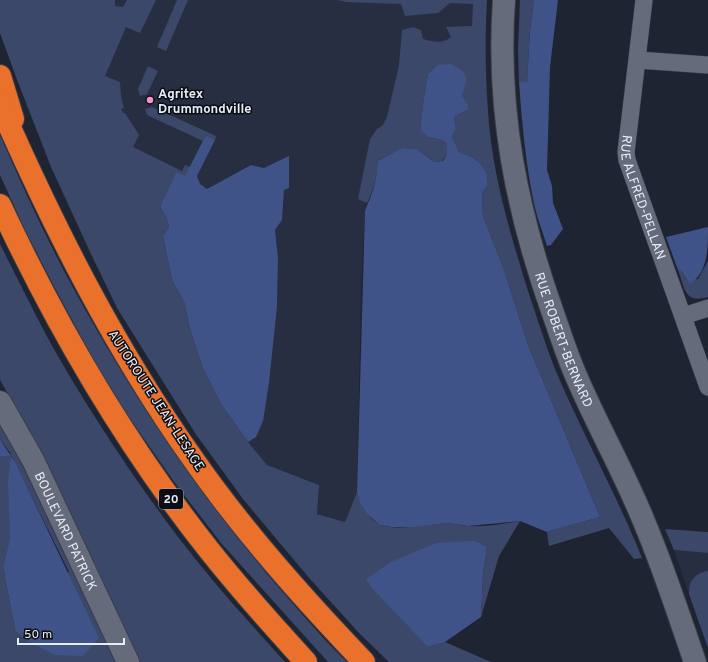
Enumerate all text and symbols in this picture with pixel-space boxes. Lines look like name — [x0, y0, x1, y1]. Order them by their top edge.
place label: Agritex Drummondville — [158, 87, 252, 118]
marker: Agritex Drummondville — [145, 95, 155, 105]
street label: RUE ALFRED-PELLAN — [616, 134, 668, 262]
street label: RUE ROBERT-BERNARD — [530, 271, 595, 410]
street label: AUTOROUTE JEAN-LESAGE — [104, 328, 207, 475]
street label: BOULEVARD PATRICK — [30, 470, 99, 594]
road number: 20 — [159, 489, 183, 509]
scale bar — [18, 620, 124, 646]
text: 50 m — [24, 627, 52, 643]

